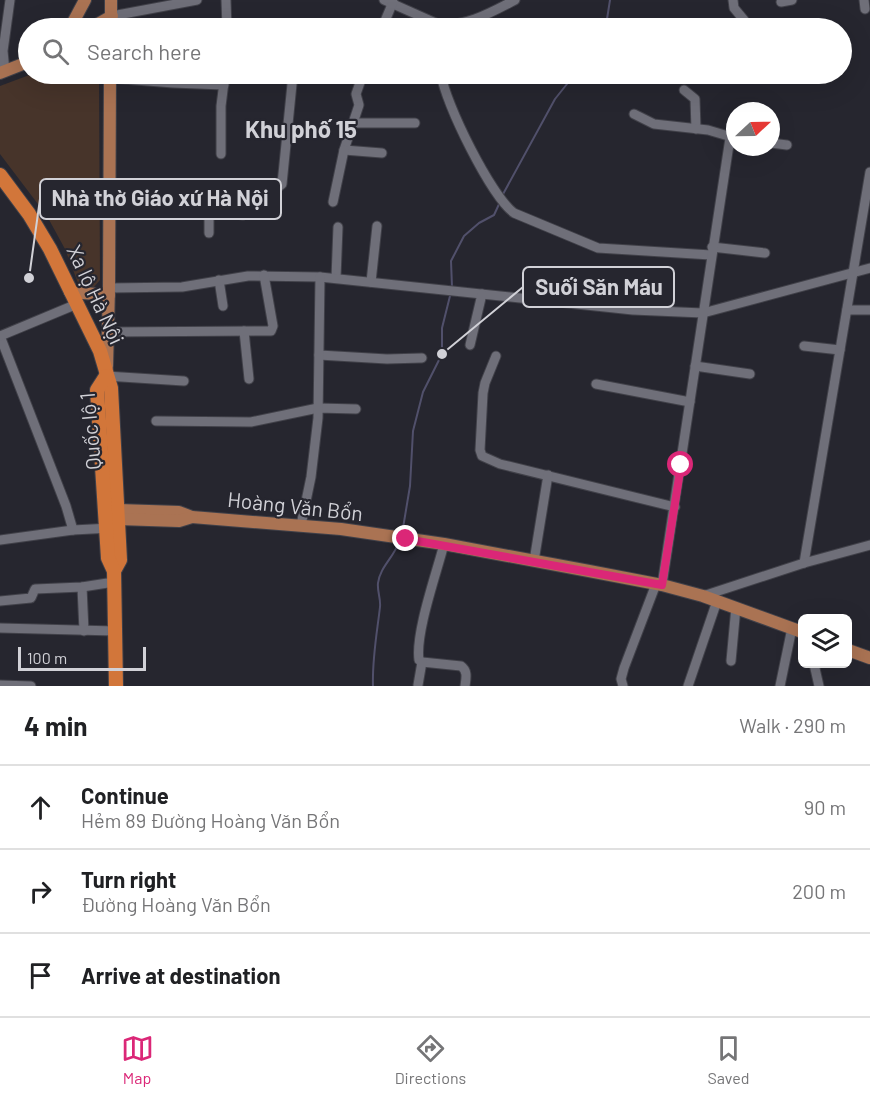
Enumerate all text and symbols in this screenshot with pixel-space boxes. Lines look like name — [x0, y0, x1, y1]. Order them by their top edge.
search box — [18, 18, 852, 84]
icon: search — [39, 35, 72, 68]
text: Search here — [87, 38, 201, 64]
north arrow — [726, 102, 780, 156]
district label: Khu phố 15 — [245, 114, 357, 143]
callout: Nhà thờ Giáo xứ Hà Nội — [40, 179, 281, 219]
text: Nhà thờ Giáo xứ Hà Nội — [51, 184, 269, 210]
street label: Xa lộ Hà Nội — [62, 241, 130, 348]
callout: Suối Săn Máu — [523, 267, 674, 307]
text: Suối Săn Máu — [535, 273, 663, 299]
street label: Quốc lộ 1 — [74, 392, 105, 471]
route start — [667, 451, 693, 477]
street label: Hoàng Văn Bổn — [226, 486, 364, 525]
route end — [392, 525, 418, 551]
map controls — [798, 614, 852, 668]
button: layers — [798, 614, 852, 668]
scale bar — [18, 644, 146, 672]
text: 100 m — [27, 648, 67, 667]
text: 4 min — [24, 710, 88, 741]
text: Walk · 290 m — [739, 713, 846, 737]
text: Continue — [81, 782, 169, 808]
icon: ahead — [24, 791, 57, 824]
text: 90 m — [804, 795, 846, 819]
text: Hẻm 89 Đường Hoàng Văn Bổn — [81, 808, 340, 832]
text: Turn right — [81, 866, 176, 892]
icon: right — [24, 875, 57, 908]
text: 200 m — [792, 879, 846, 903]
text: Đường Hoàng Văn Bổn — [81, 892, 271, 916]
icon: arrive — [24, 959, 57, 992]
text: Arrive at destination — [81, 962, 280, 988]
tab: Map — [121, 1032, 154, 1087]
tab: Directions — [395, 1032, 466, 1087]
tab: Saved — [707, 1032, 749, 1087]

